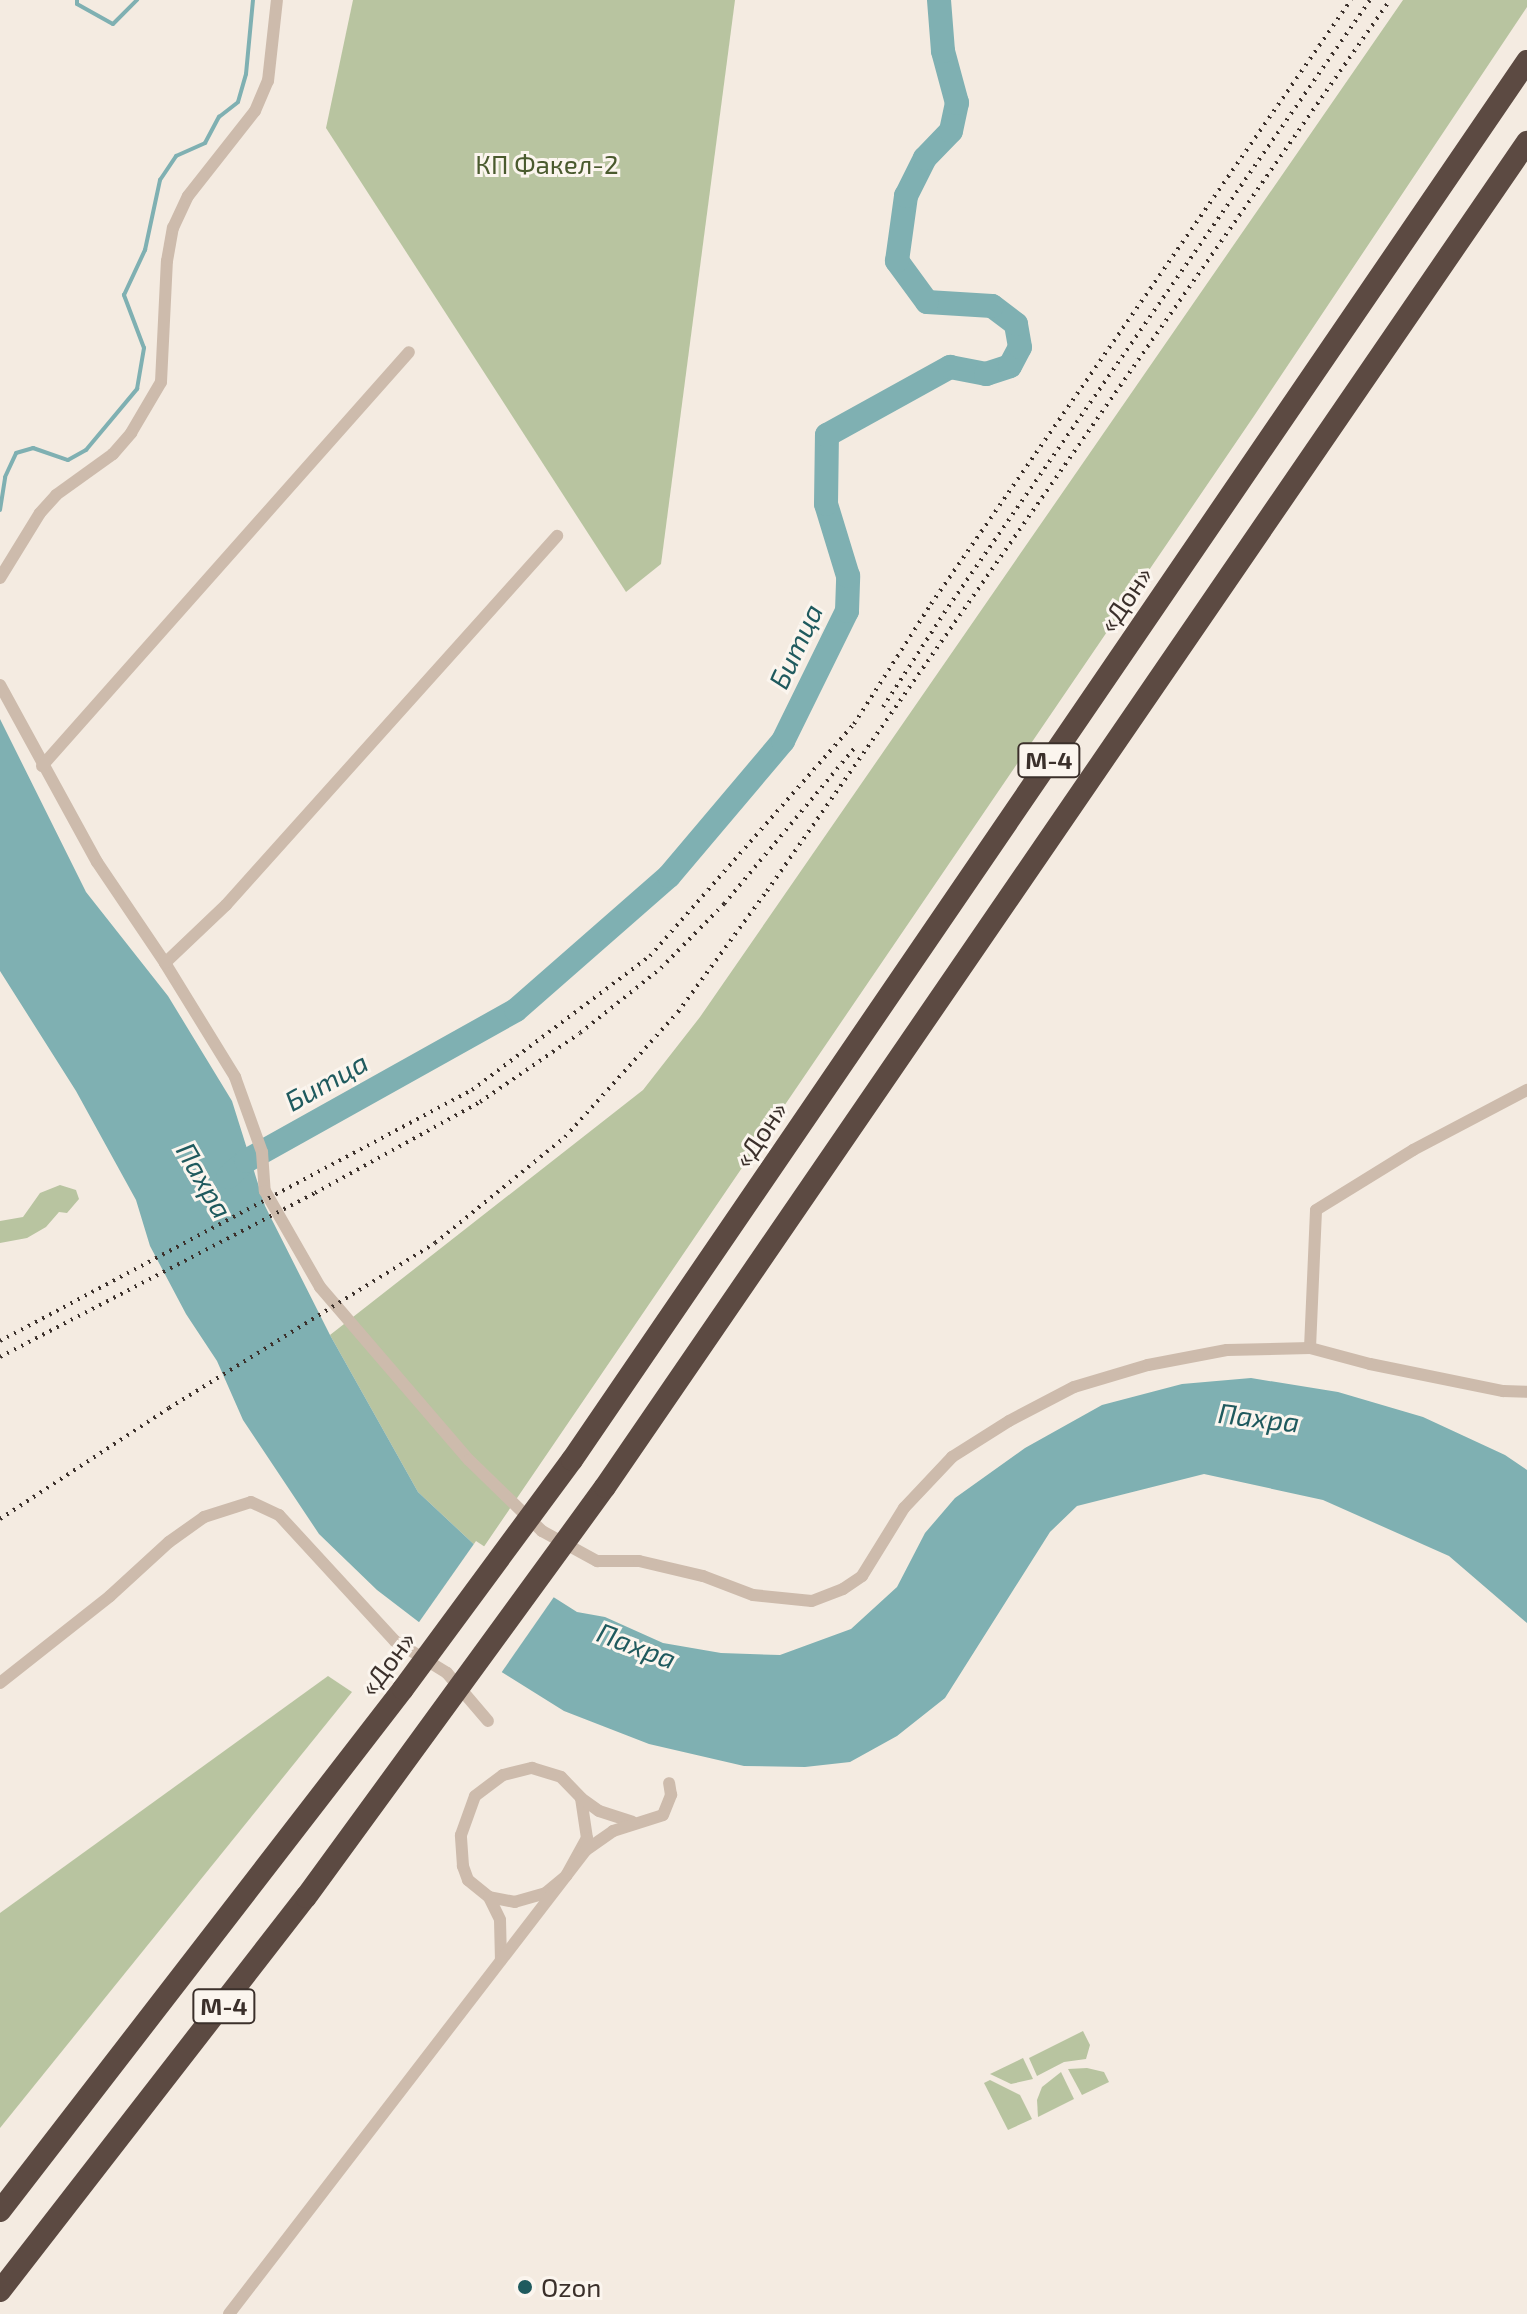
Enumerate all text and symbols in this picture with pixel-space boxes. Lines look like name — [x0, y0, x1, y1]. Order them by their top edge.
park label: КП Факел-2 — [475, 148, 619, 180]
street label: «Дон» — [1092, 560, 1158, 638]
water label: Битца — [761, 598, 829, 694]
road number: М-4 — [1017, 740, 1081, 780]
water label: Битца — [279, 1045, 373, 1117]
street label: «Дон» — [727, 1095, 793, 1173]
water label: Пахра — [170, 1136, 240, 1224]
water label: Пахра — [1216, 1395, 1302, 1439]
water label: Пахра — [593, 1615, 681, 1675]
street label: «Дон» — [353, 1624, 421, 1702]
road number: М-4 — [192, 1986, 256, 2026]
place label: Ozon — [541, 2271, 601, 2303]
marker: Ozon — [516, 2278, 534, 2296]

